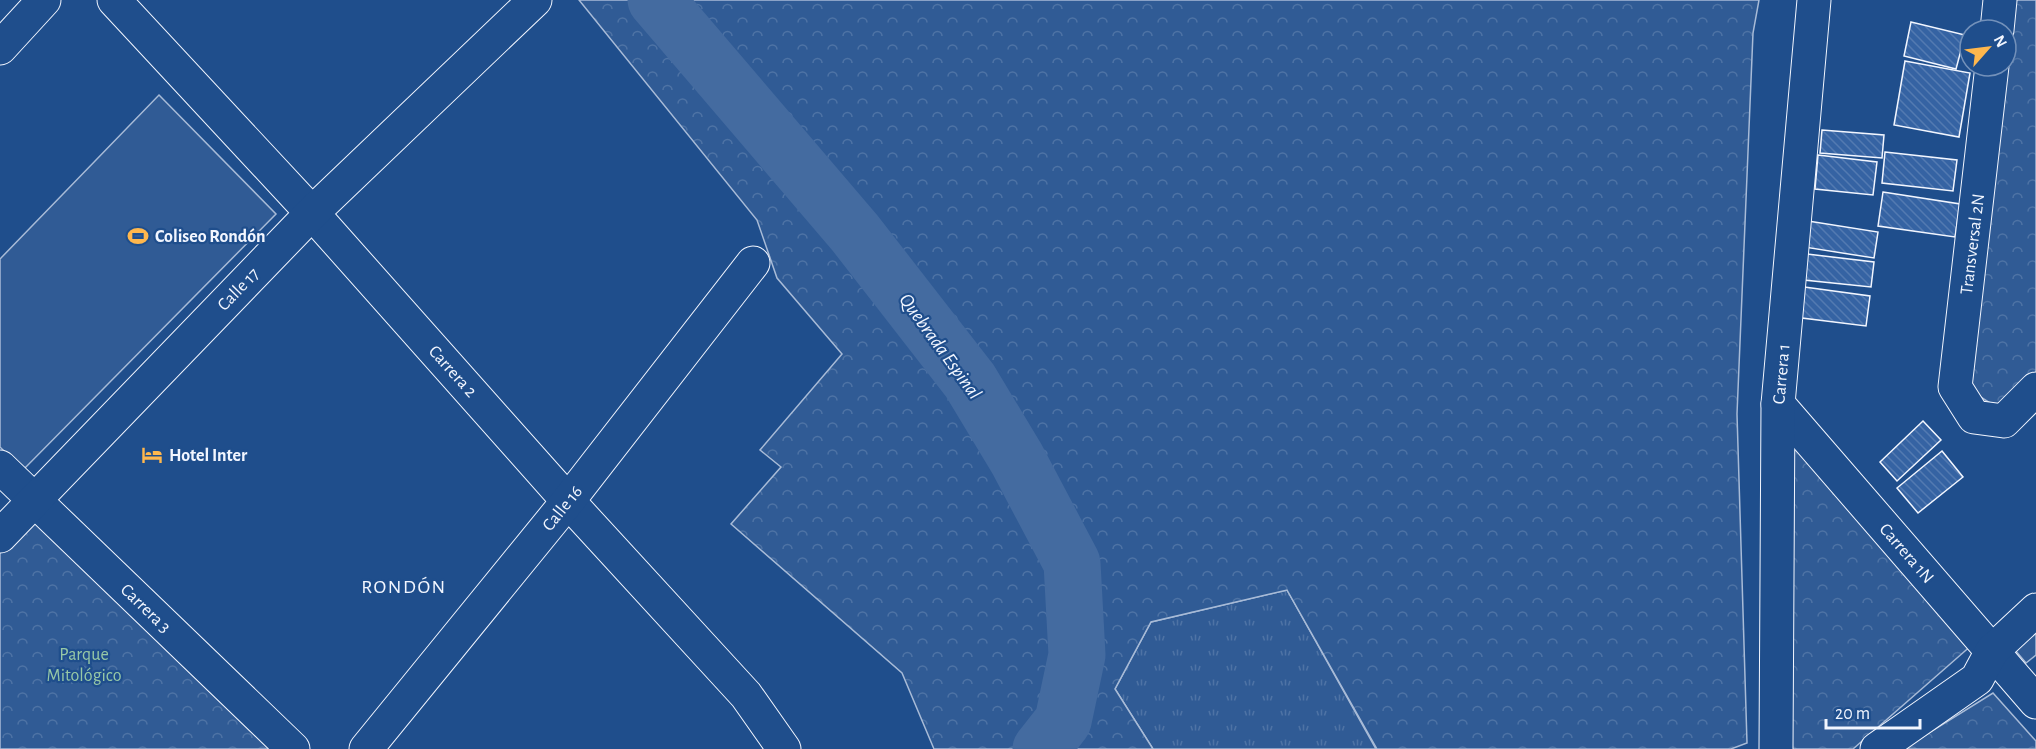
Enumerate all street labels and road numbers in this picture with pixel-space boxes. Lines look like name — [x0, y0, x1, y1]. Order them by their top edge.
street label: Transversal 2N — [1958, 193, 1988, 296]
street label: Calle 17 — [214, 265, 263, 314]
street label: Carrera 2 — [425, 342, 480, 401]
street label: Carrera 1 — [1770, 343, 1794, 405]
street label: Calle 16 — [539, 483, 586, 535]
street label: Carrera 1N — [1876, 520, 1937, 587]
street label: Carrera 3 — [117, 581, 174, 637]

